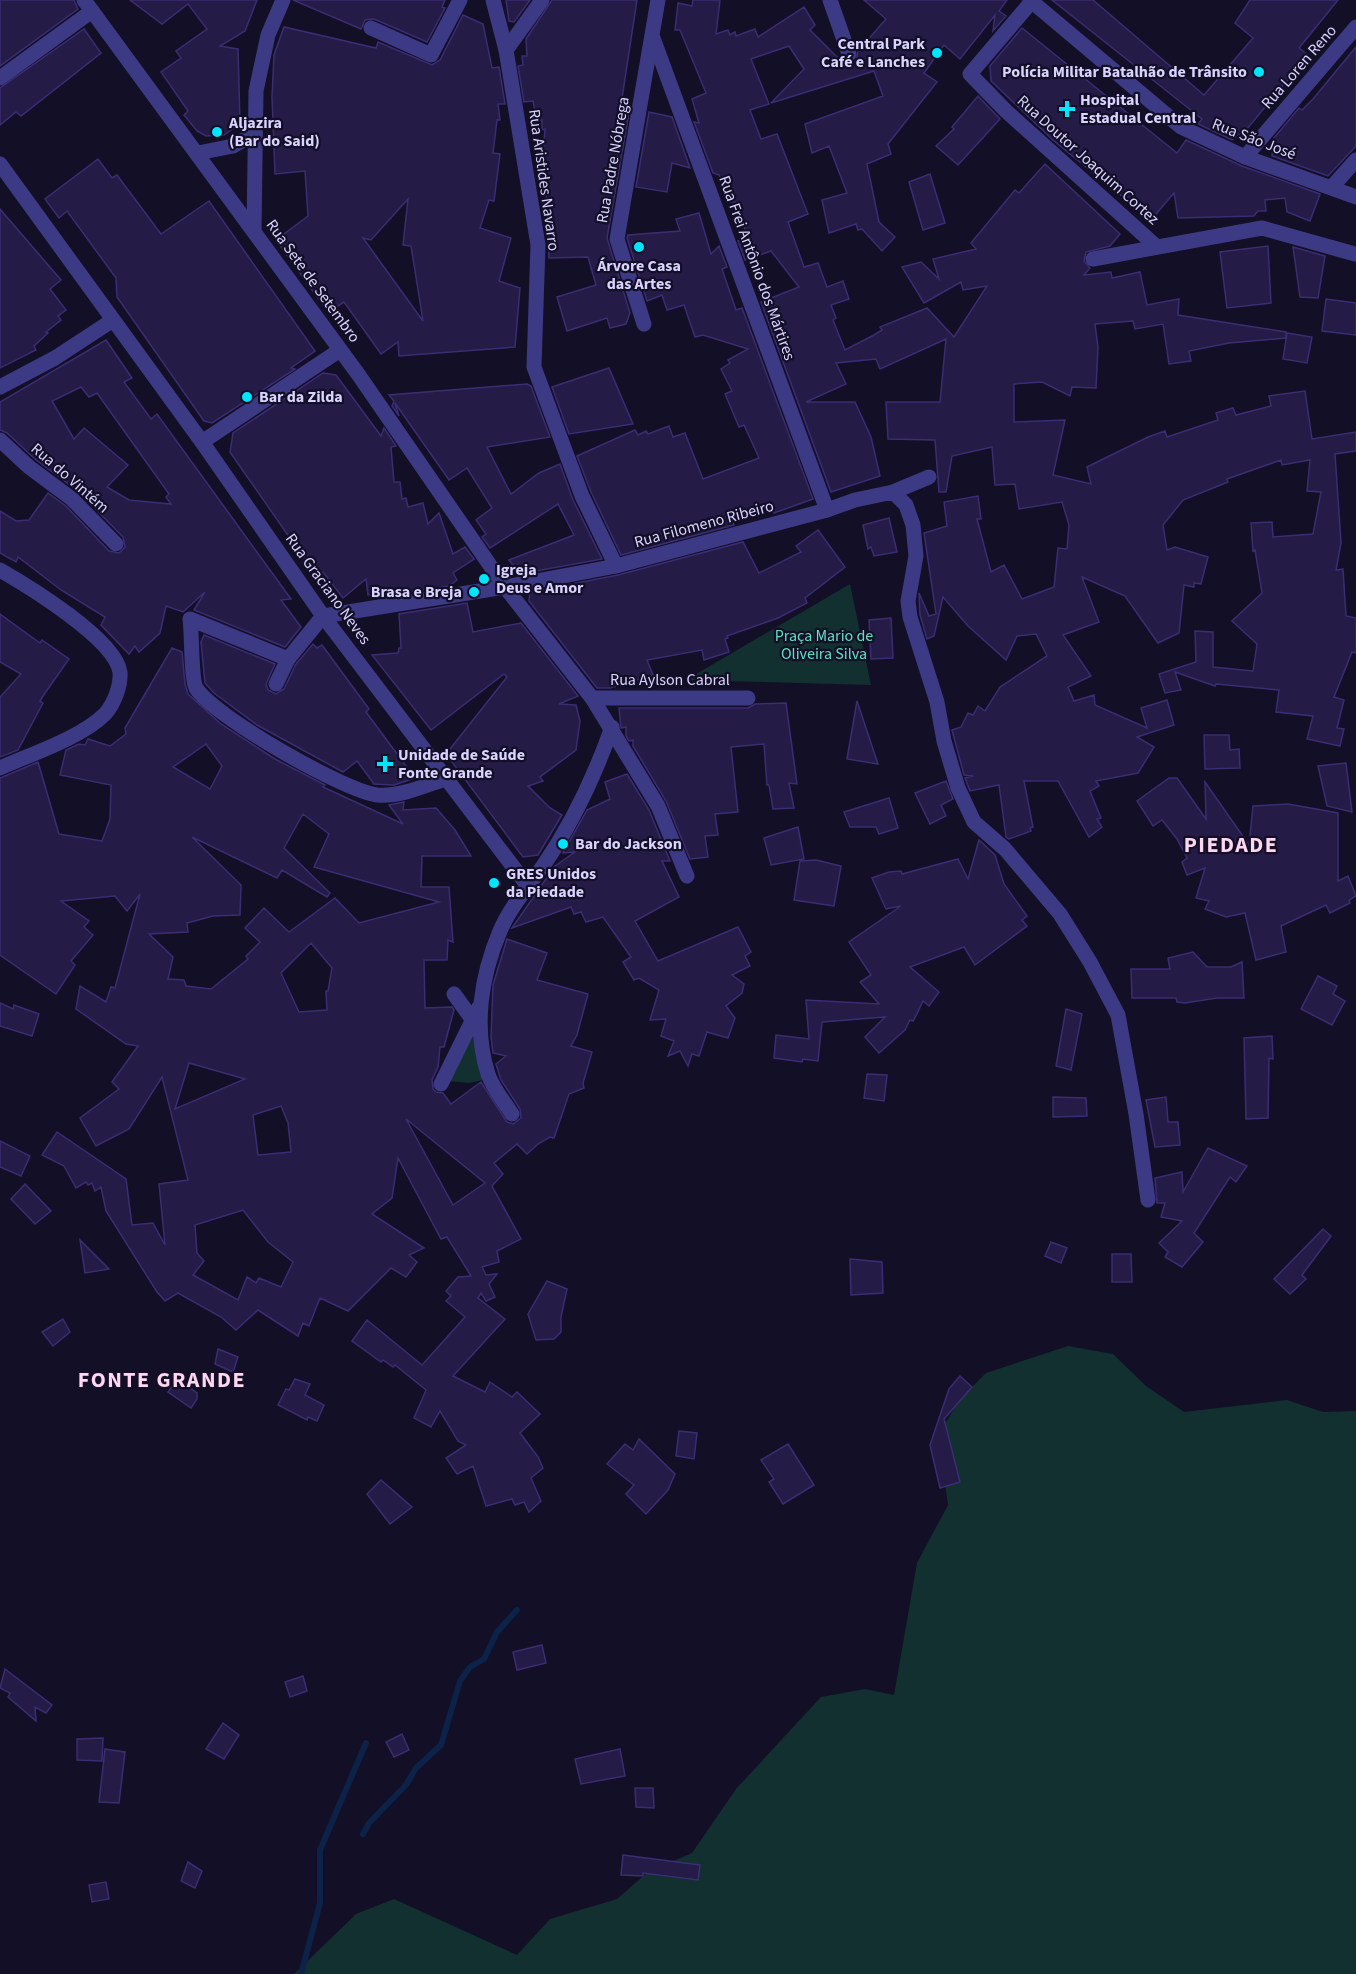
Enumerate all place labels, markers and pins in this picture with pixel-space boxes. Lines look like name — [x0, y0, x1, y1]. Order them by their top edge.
place label: Central Park Café e Lanches — [821, 33, 925, 73]
marker: Central Park Café e Lanches — [930, 46, 944, 60]
place label: Polícia Militar Batalhão de Trânsito — [1002, 61, 1247, 83]
marker: Polícia Militar Batalhão de Trânsito — [1252, 65, 1266, 79]
place label: Hospital Estadual Central — [1080, 89, 1196, 129]
marker: Hospital Estadual Central — [1058, 100, 1076, 118]
place label: Aljazira (Bar do Said) — [228, 112, 320, 152]
marker: Aljazira (Bar do Said) — [210, 125, 224, 139]
marker: Árvore Casa das Artes — [632, 240, 646, 254]
place label: Árvore Casa das Artes — [596, 255, 681, 295]
place label: Bar da Zilda — [259, 386, 343, 408]
marker: Bar da Zilda — [240, 390, 254, 404]
place label: Igreja Deus e Amor — [496, 559, 584, 599]
marker: Igreja Deus e Amor — [477, 572, 491, 586]
place label: Brasa e Breja — [371, 581, 462, 603]
marker: Brasa e Breja — [467, 585, 481, 599]
place label: Unidade de Saúde Fonte Grande — [398, 744, 525, 784]
marker: Unidade de Saúde Fonte Grande — [376, 755, 394, 773]
place label: Bar do Jackson — [575, 833, 682, 855]
marker: Bar do Jackson — [556, 837, 570, 851]
place label: GRES Unidos da Piedade — [506, 863, 596, 903]
marker: GRES Unidos da Piedade — [487, 876, 501, 890]

